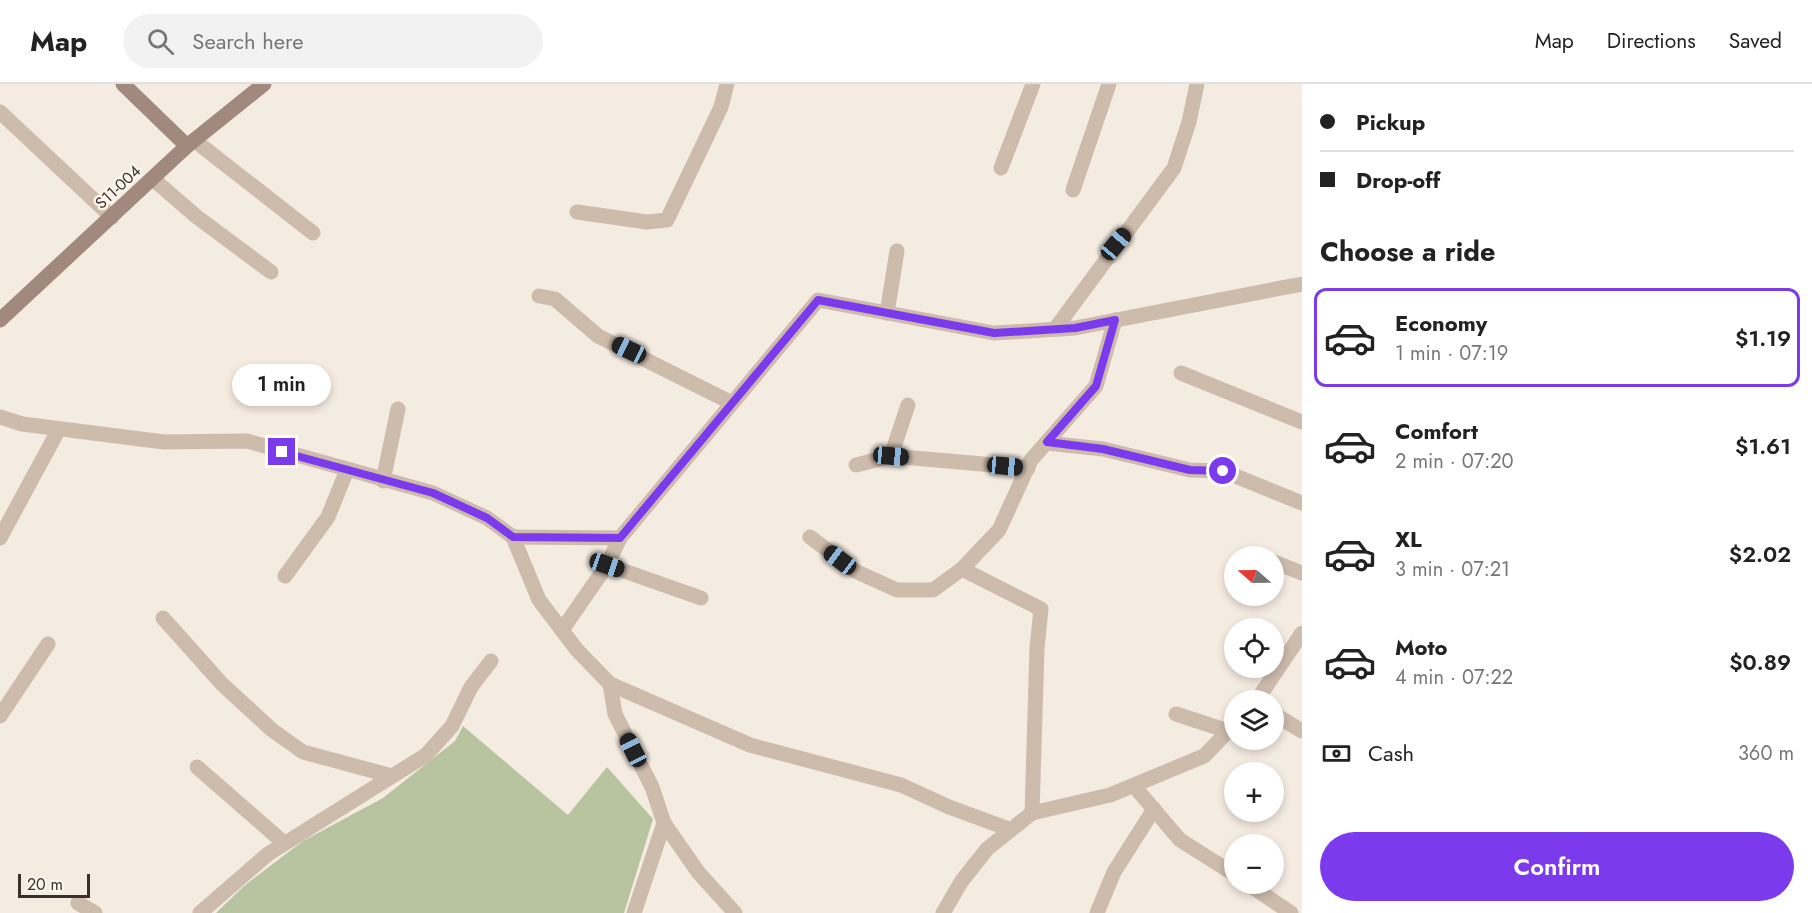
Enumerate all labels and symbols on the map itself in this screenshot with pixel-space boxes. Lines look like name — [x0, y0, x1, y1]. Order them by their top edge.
street label: S11-004 — [90, 160, 146, 214]
car — [1098, 224, 1134, 264]
car — [609, 334, 649, 366]
callout: 1 min — [232, 365, 332, 407]
route end — [268, 438, 295, 465]
car — [872, 445, 910, 467]
car — [986, 455, 1024, 477]
route start — [1209, 457, 1236, 484]
car — [820, 542, 860, 578]
north arrow — [1224, 546, 1284, 606]
car — [587, 551, 627, 579]
car — [617, 730, 649, 770]
scale bar — [18, 871, 90, 898]

